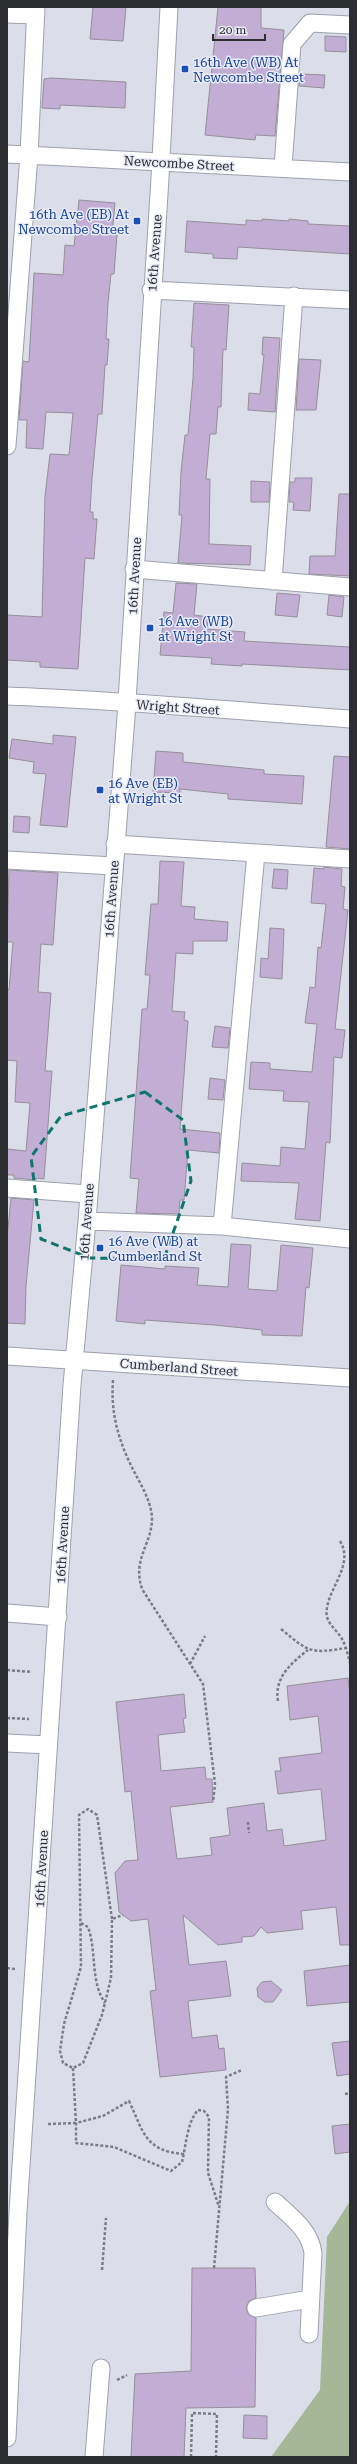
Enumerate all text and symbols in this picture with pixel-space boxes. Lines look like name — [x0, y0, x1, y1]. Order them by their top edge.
scale bar — [213, 16, 265, 42]
text: 20 m — [219, 23, 246, 37]
place label: 16th Ave (WB) At Newcombe Street — [193, 55, 304, 85]
marker: 16th Ave (WB) At Newcombe Street — [180, 64, 190, 74]
street label: Newcombe Street — [123, 153, 235, 174]
place label: 16th Ave (EB) At Newcombe Street — [18, 207, 129, 237]
street label: 16th Avenue — [144, 214, 165, 292]
marker: 16th Ave (EB) At Newcombe Street — [132, 216, 142, 226]
street label: 16th Avenue — [125, 537, 144, 615]
place label: 16 Ave (WB) at Wright St — [158, 614, 233, 644]
marker: 16 Ave (WB) at Wright St — [145, 623, 155, 633]
street label: Wright Street — [136, 697, 220, 718]
place label: 16 Ave (EB) at Wright St — [108, 776, 182, 806]
marker: 16 Ave (EB) at Wright St — [95, 785, 105, 795]
street label: 16th Avenue — [101, 860, 122, 938]
street label: 16th Avenue — [76, 1183, 97, 1261]
place label: 16 Ave (WB) at Cumberland St — [108, 1234, 202, 1264]
marker: 16 Ave (WB) at Cumberland St — [95, 1243, 105, 1253]
street label: Cumberland Street — [119, 1356, 239, 1379]
street label: 16th Avenue — [53, 1506, 72, 1584]
street label: 16th Avenue — [32, 1830, 51, 1908]

